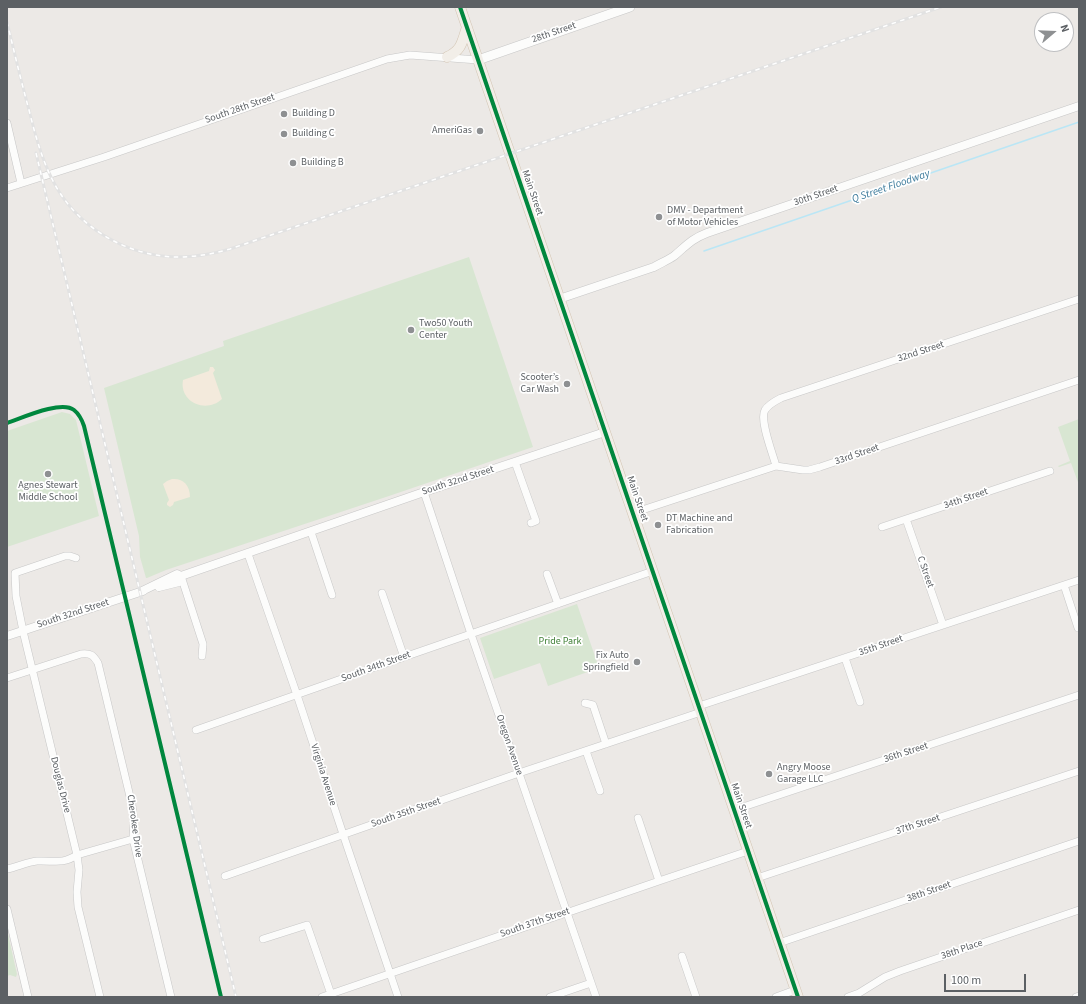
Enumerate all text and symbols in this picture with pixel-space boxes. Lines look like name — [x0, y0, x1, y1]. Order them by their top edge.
north arrow — [1034, 12, 1074, 52]
street label: 28th Street — [530, 20, 578, 46]
text: N — [1057, 22, 1073, 34]
street label: South 28th Street — [204, 91, 276, 127]
place label: Building D — [292, 108, 335, 120]
marker: Building D — [279, 109, 289, 119]
place label: AmeriGas — [432, 125, 472, 137]
marker: AmeriGas — [475, 126, 485, 136]
place label: Building C — [292, 128, 335, 140]
marker: Building C — [279, 129, 289, 139]
place label: Building B — [301, 157, 344, 169]
marker: Building B — [288, 158, 298, 168]
water label: Q Street Floodway — [850, 167, 932, 207]
street label: Main Street — [519, 169, 545, 217]
street label: 30th Street — [792, 183, 840, 209]
place label: DMV - Department of Motor Vehicles — [667, 205, 743, 228]
marker: DMV - Department of Motor Vehicles — [654, 212, 664, 222]
place label: Two50 Youth Center — [419, 318, 473, 342]
marker: Two50 Youth Center — [406, 325, 416, 335]
street label: 32nd Street — [896, 339, 946, 365]
place label: Scooter’s Car Wash — [520, 372, 559, 396]
marker: Scooter’s Car Wash — [562, 379, 572, 389]
street label: 33rd Street — [833, 442, 881, 468]
street label: South 32nd Street — [420, 464, 496, 498]
marker: Agnes Stewart Middle School — [43, 469, 53, 479]
street label: Main Street — [624, 475, 650, 523]
place label: Agnes Stewart Middle School — [18, 480, 78, 504]
street label: 34th Street — [942, 486, 990, 512]
place label: DT Machine and Fabrication — [666, 513, 733, 536]
marker: DT Machine and Fabrication — [653, 520, 663, 530]
street label: C Street — [914, 555, 936, 589]
street label: South 32nd Street — [35, 597, 111, 631]
street label: 35th Street — [857, 633, 905, 659]
park label: Pride Park — [539, 636, 581, 648]
street label: South 34th Street — [340, 649, 412, 685]
place label: Fix Auto Springfield — [583, 650, 629, 674]
marker: Fix Auto Springfield — [632, 657, 642, 667]
street label: Oregon Avenue — [493, 713, 525, 777]
street label: 36th Street — [882, 740, 930, 766]
street label: Virginia Avenue — [307, 743, 339, 807]
street label: Douglas Drive — [47, 756, 73, 814]
place label: Angry Moose Garage LLC — [777, 762, 831, 786]
marker: Angry Moose Garage LLC — [764, 769, 774, 779]
street label: Main Street — [728, 782, 754, 830]
street label: Cherokee Drive — [124, 794, 144, 858]
street label: South 35th Street — [370, 795, 442, 831]
street label: 37th Street — [894, 812, 942, 838]
street label: 38th Street — [905, 879, 953, 905]
street label: South 37th Street — [499, 905, 571, 941]
street label: 38th Place — [940, 937, 984, 963]
scale bar — [946, 966, 1028, 992]
text: 100 m — [951, 972, 981, 989]

